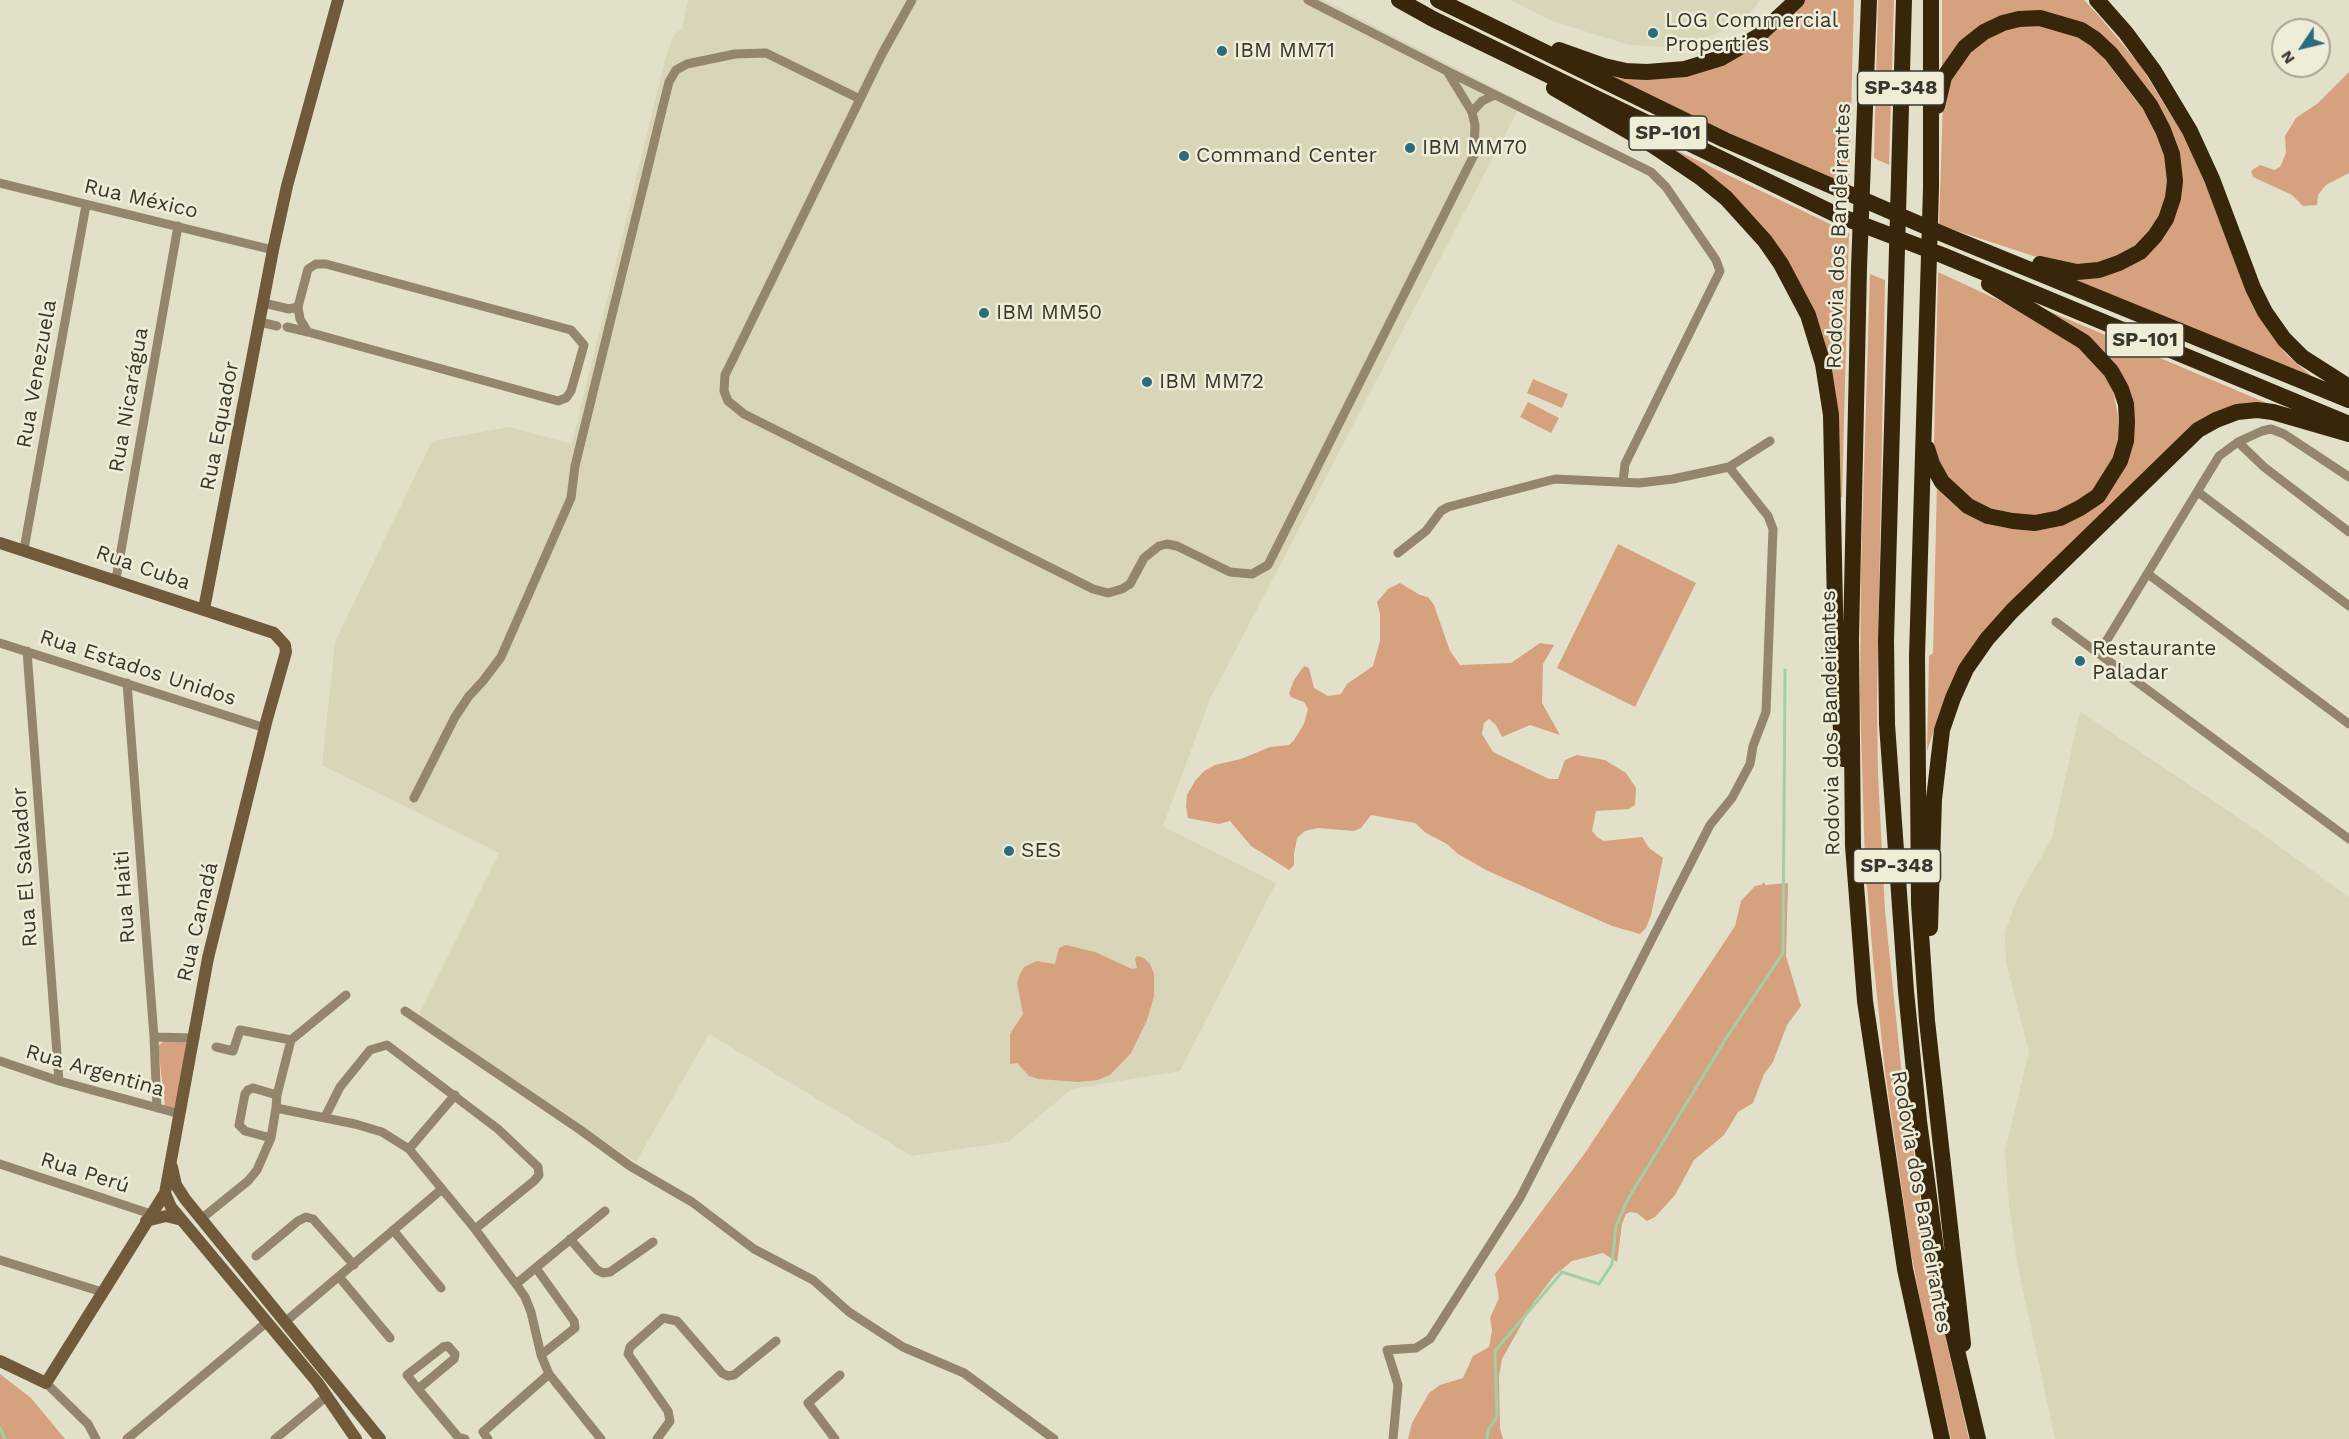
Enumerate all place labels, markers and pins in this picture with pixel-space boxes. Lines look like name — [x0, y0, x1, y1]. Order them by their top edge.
place label: LOG Commercial Properties — [1665, 8, 1838, 58]
marker: LOG Commercial Properties — [1646, 26, 1660, 40]
place label: IBM MM71 — [1234, 38, 1335, 64]
marker: IBM MM71 — [1215, 44, 1229, 58]
place label: IBM MM70 — [1422, 135, 1527, 161]
marker: IBM MM70 — [1403, 141, 1417, 155]
place label: Command Center — [1196, 143, 1377, 169]
marker: Command Center — [1177, 149, 1191, 163]
place label: IBM MM50 — [996, 300, 1102, 326]
marker: IBM MM50 — [977, 306, 991, 320]
place label: IBM MM72 — [1159, 369, 1264, 395]
marker: IBM MM72 — [1140, 375, 1154, 389]
place label: Restaurante Paladar — [2092, 636, 2216, 686]
marker: Restaurante Paladar — [2073, 654, 2087, 668]
place label: SES — [1021, 838, 1061, 864]
marker: SES — [1002, 844, 1016, 858]

